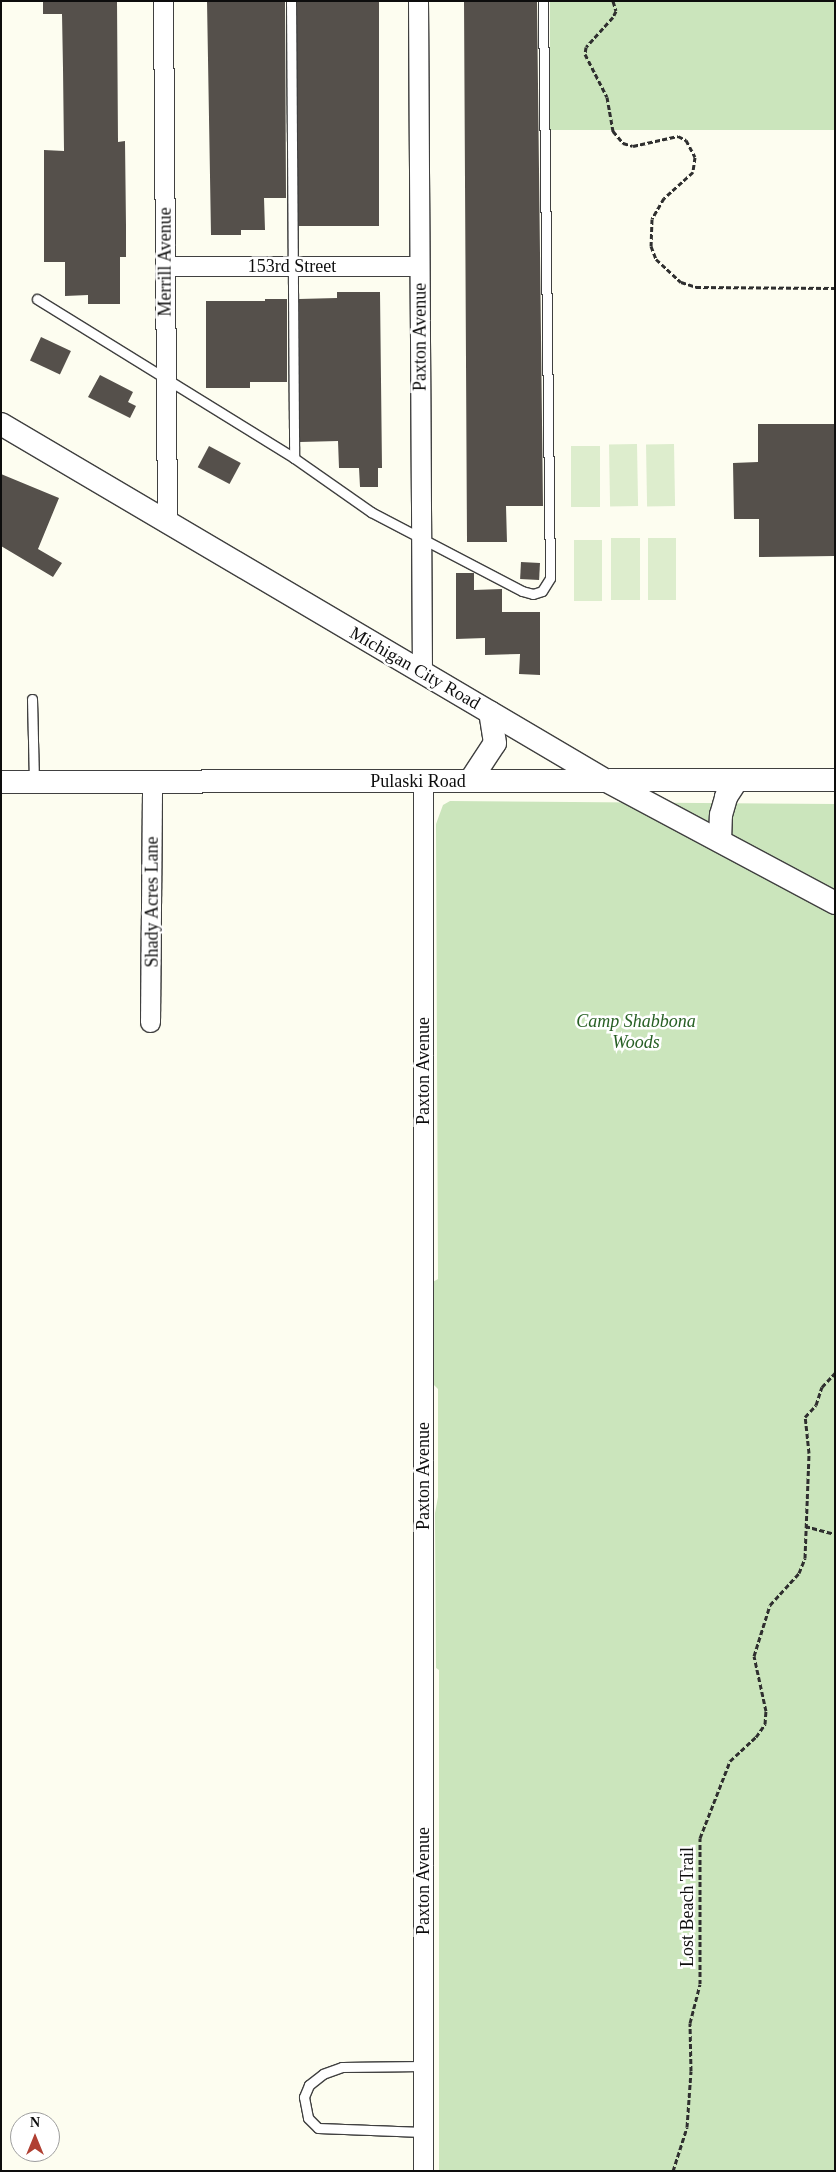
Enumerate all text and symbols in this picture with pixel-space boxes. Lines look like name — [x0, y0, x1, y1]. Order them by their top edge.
street label: Merrill Avenue — [154, 207, 176, 317]
street label: 153rd Street — [248, 255, 336, 277]
street label: Paxton Avenue — [409, 282, 431, 392]
street label: Michigan City Road — [346, 622, 484, 714]
street label: Pulaski Road — [370, 770, 466, 792]
street label: Shady Acres Lane — [141, 836, 163, 968]
park label: Camp Shabbona Woods — [576, 1011, 696, 1054]
street label: Paxton Avenue — [412, 1016, 434, 1126]
street label: Paxton Avenue — [412, 1421, 434, 1531]
street label: Paxton Avenue — [412, 1826, 434, 1936]
street label: Lost Beach Trail — [676, 1847, 698, 1967]
north arrow — [10, 2112, 60, 2162]
text: N — [30, 2115, 40, 2130]

